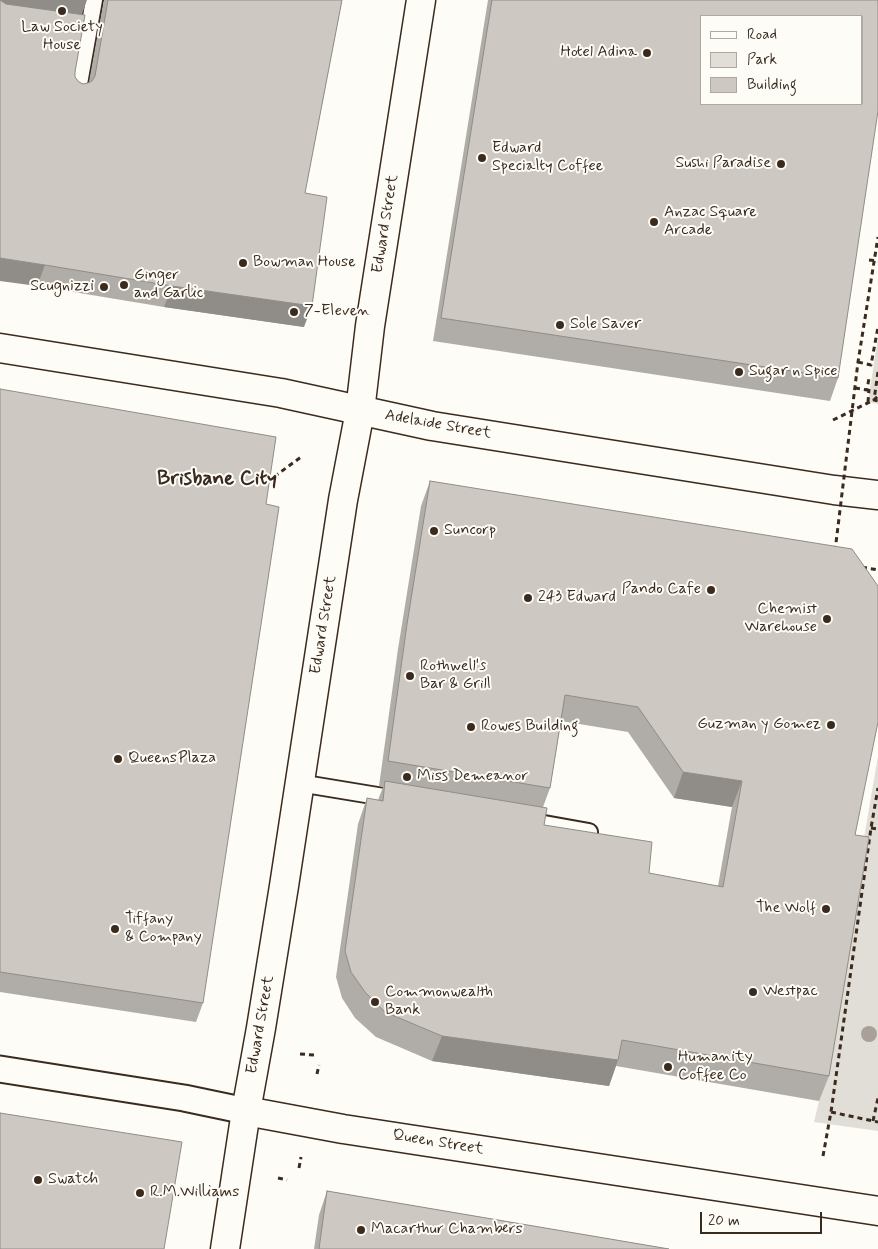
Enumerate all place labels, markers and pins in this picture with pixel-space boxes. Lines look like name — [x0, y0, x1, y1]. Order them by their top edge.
marker: Law Society House — [56, 5, 68, 17]
place label: Law Society House — [21, 18, 103, 56]
place label: Hotel Adina — [560, 43, 637, 63]
marker: Hotel Adina — [641, 47, 653, 59]
place label: Edward Specialty Coffee — [492, 139, 603, 177]
marker: Edward Specialty Coffee — [476, 152, 488, 164]
place label: Sushi Paradise — [675, 154, 771, 174]
marker: Sushi Paradise — [775, 158, 787, 170]
place label: Anzac Square Arcade — [664, 203, 757, 241]
marker: Anzac Square Arcade — [648, 216, 660, 228]
place label: Bowman House — [253, 253, 356, 273]
marker: Bowman House — [237, 257, 249, 269]
place label: Ginger and Garlic — [134, 266, 203, 304]
place label: Scugnizzi — [30, 277, 94, 297]
marker: Ginger and Garlic — [118, 279, 130, 291]
marker: Scugnizzi — [98, 281, 110, 293]
place label: 7-Eleven — [304, 302, 370, 322]
marker: 7-Eleven — [288, 306, 300, 318]
place label: Sole Saver — [570, 315, 641, 335]
marker: Sole Saver — [554, 319, 566, 331]
place label: Sugar n Spice — [749, 362, 838, 382]
marker: Sugar n Spice — [733, 366, 745, 378]
place label: Suncorp — [444, 521, 496, 541]
marker: Suncorp — [428, 525, 440, 537]
place label: Pando Cafe — [622, 580, 701, 600]
marker: Pando Cafe — [705, 584, 717, 596]
place label: 243 Edward — [538, 588, 616, 608]
marker: 243 Edward — [522, 592, 534, 604]
place label: Chemist Warehouse — [745, 600, 817, 638]
marker: Chemist Warehouse — [821, 613, 833, 625]
place label: Rothwell's Bar & Grill — [420, 657, 491, 695]
marker: Rothwell's Bar & Grill — [404, 670, 416, 682]
place label: Guzman y Gomez — [697, 715, 821, 735]
place label: Rowes Building — [481, 717, 578, 737]
marker: Guzman y Gomez — [825, 719, 837, 731]
marker: Rowes Building — [465, 721, 477, 733]
place label: QueensPlaza — [128, 749, 216, 769]
marker: QueensPlaza — [112, 753, 124, 765]
place label: Miss Demeanor — [417, 767, 528, 787]
marker: Miss Demeanor — [401, 771, 413, 783]
place label: The Wolf — [756, 899, 816, 919]
marker: The Wolf — [820, 903, 832, 915]
place label: Tiffany & Company — [125, 910, 202, 948]
marker: Tiffany & Company — [109, 923, 121, 935]
place label: Westpac — [763, 982, 818, 1002]
place label: Commonwealth Bank — [385, 983, 493, 1021]
marker: Westpac — [747, 986, 759, 998]
marker: Commonwealth Bank — [369, 996, 381, 1008]
place label: Humanity Coffee Co — [678, 1048, 753, 1086]
marker: Humanity Coffee Co — [662, 1061, 674, 1073]
place label: Swatch — [48, 1170, 98, 1190]
marker: Swatch — [32, 1174, 44, 1186]
place label: R.M.Williams — [150, 1183, 240, 1203]
marker: R.M.Williams — [134, 1187, 146, 1199]
place label: Macarthur Chambers — [371, 1220, 523, 1240]
marker: Macarthur Chambers — [355, 1224, 367, 1236]

